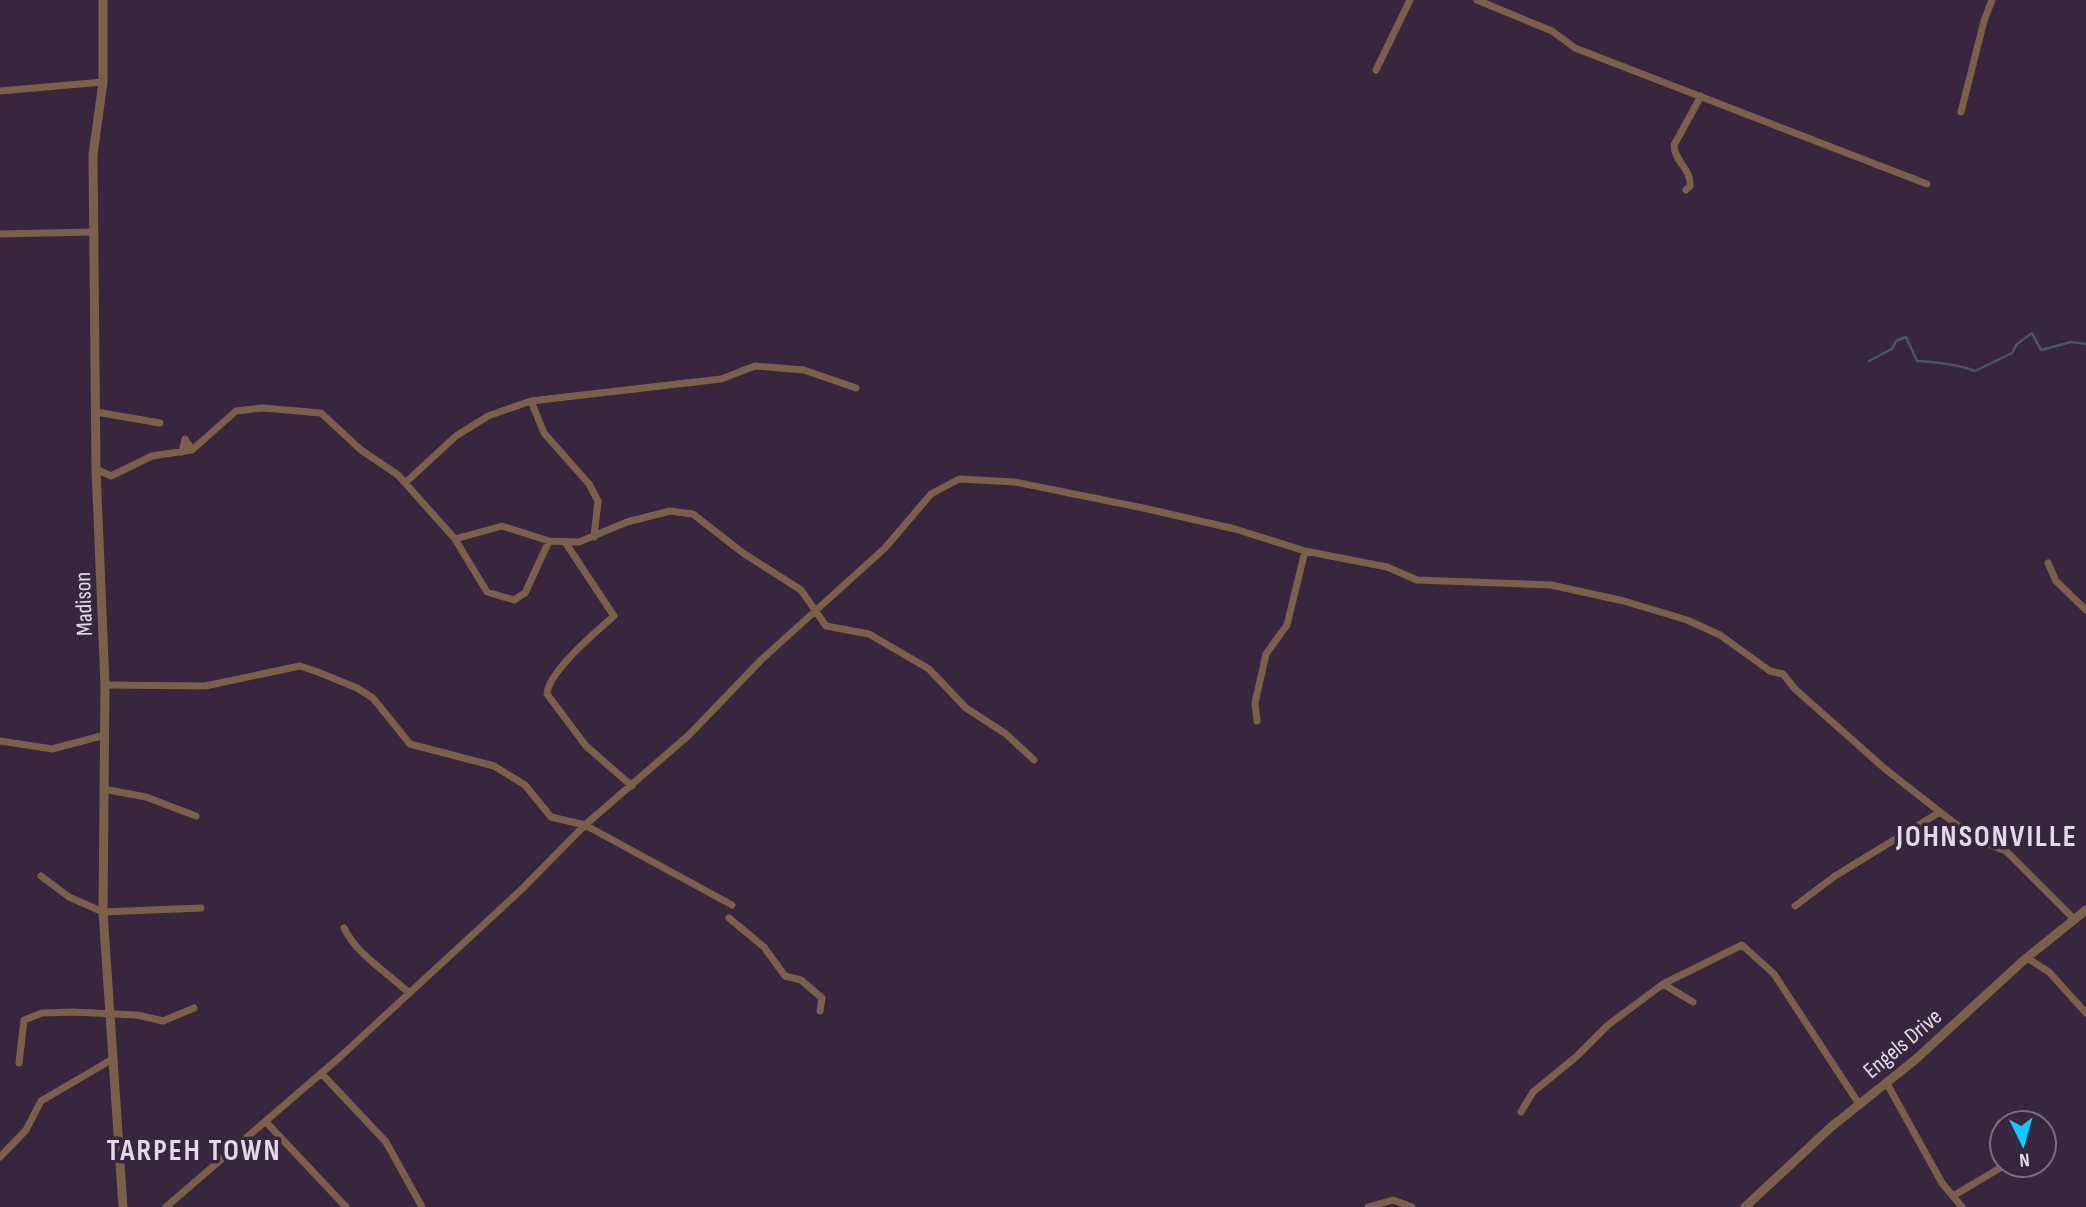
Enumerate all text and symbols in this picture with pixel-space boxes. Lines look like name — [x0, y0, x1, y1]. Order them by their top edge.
street label: Madison — [69, 571, 99, 636]
district label: JOHNSONVILLE — [1895, 819, 2078, 855]
street label: Engels Drive — [1858, 1003, 1948, 1085]
north arrow — [1988, 1109, 2058, 1179]
district label: TARPEH TOWN — [107, 1133, 281, 1169]
text: N — [2018, 1148, 2030, 1171]

